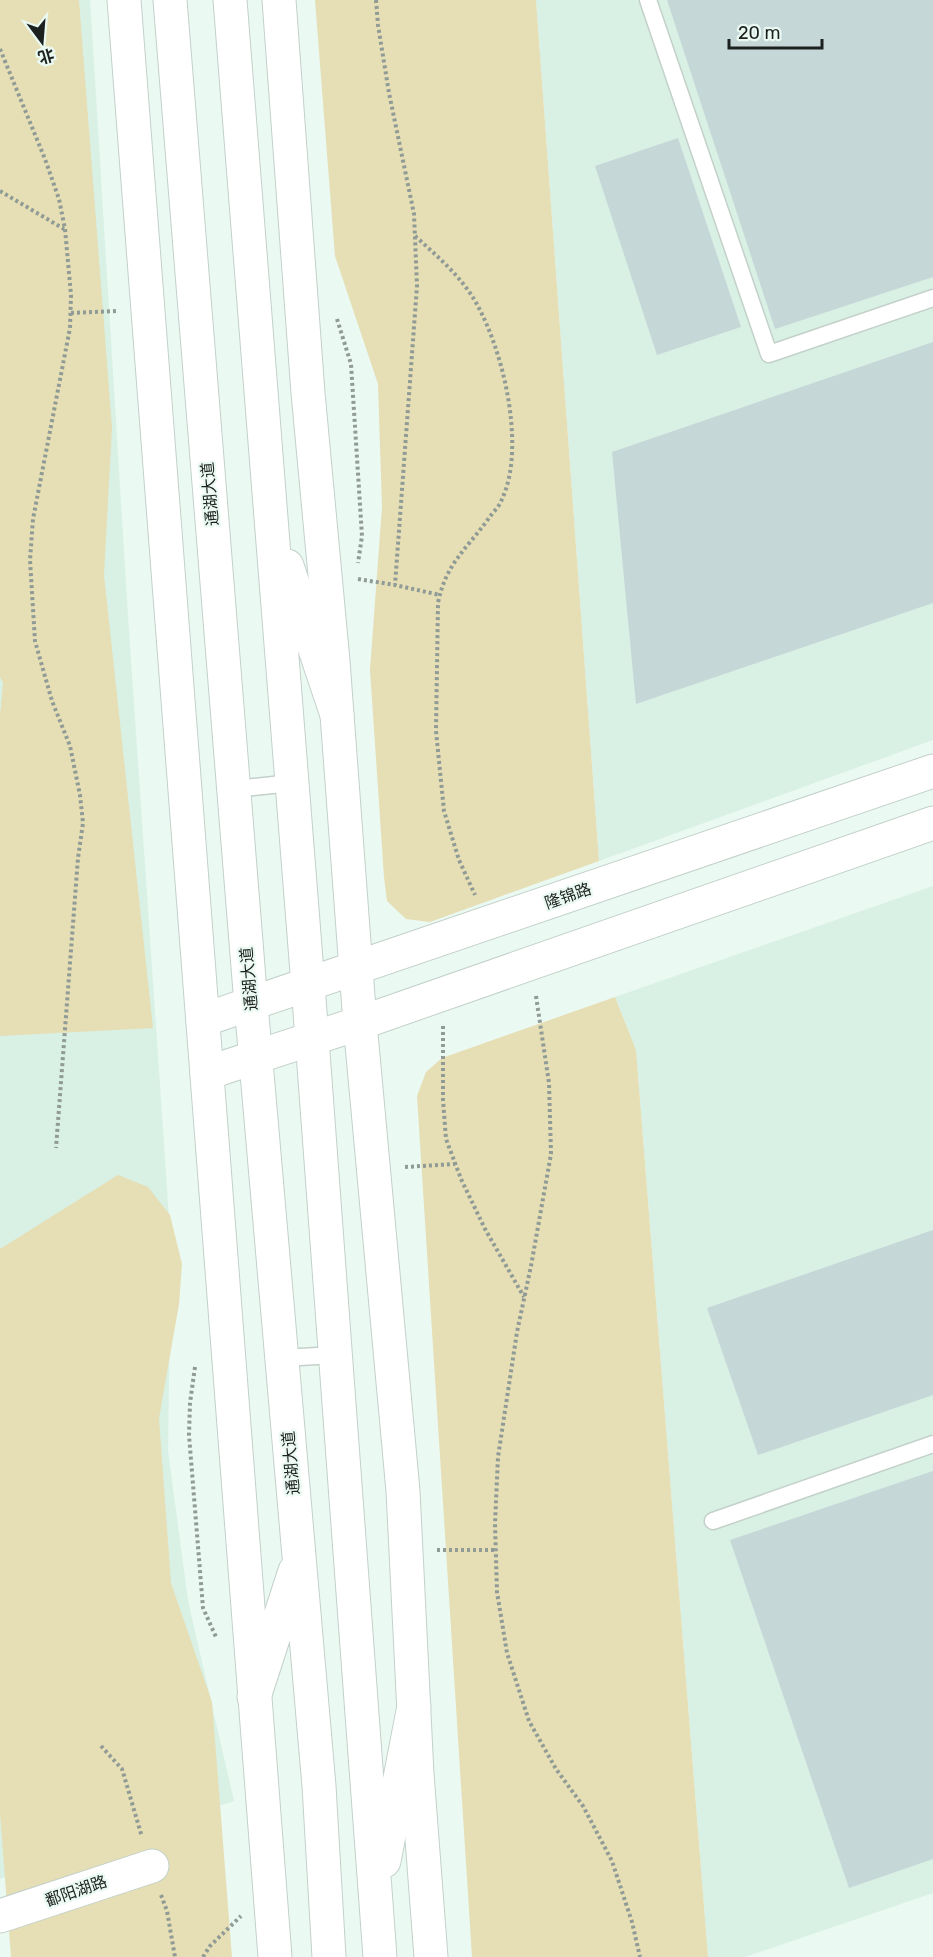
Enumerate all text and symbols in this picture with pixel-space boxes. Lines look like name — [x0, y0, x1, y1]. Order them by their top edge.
north arrow — [12, 12, 72, 72]
scale bar — [729, 12, 822, 50]
text: 20 m — [738, 22, 780, 44]
text: 北 — [36, 45, 56, 67]
street label: 通湖大道 — [198, 461, 222, 527]
street label: 隆锦路 — [542, 879, 594, 913]
street label: 通湖大道 — [237, 946, 261, 1012]
street label: 通湖大道 — [279, 1430, 303, 1496]
street label: 鄱阳湖路 — [43, 1872, 109, 1910]

